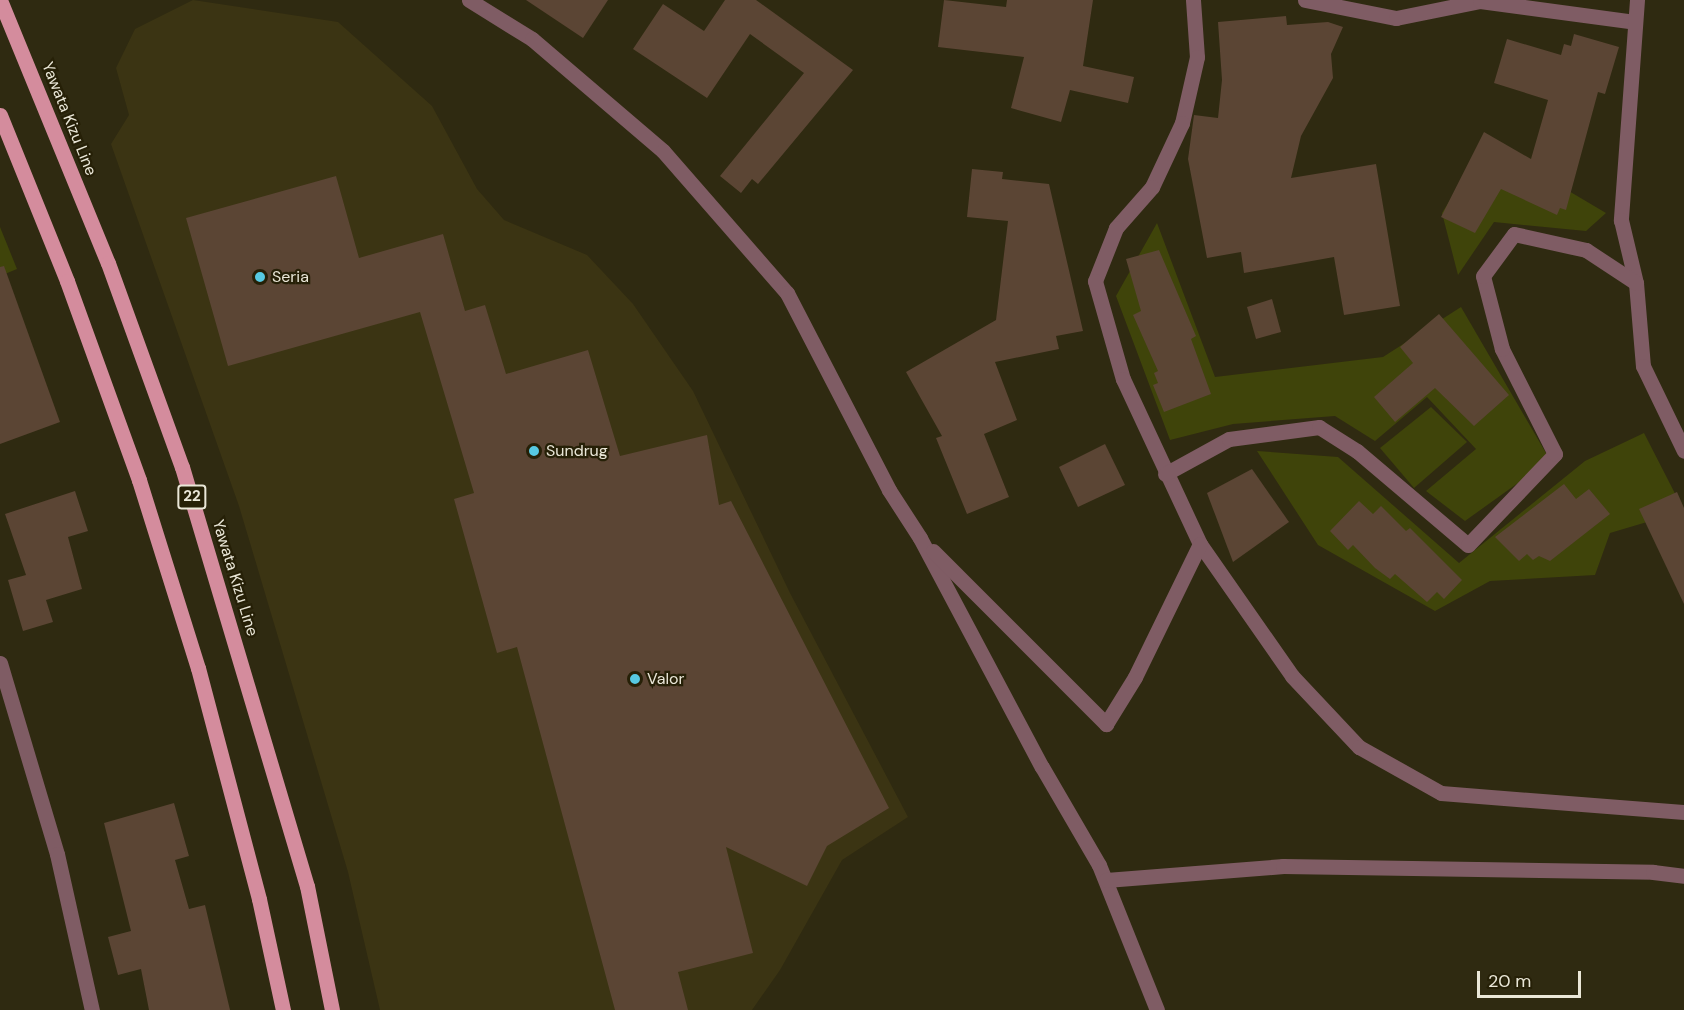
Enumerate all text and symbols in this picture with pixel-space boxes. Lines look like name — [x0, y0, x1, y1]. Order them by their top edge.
street label: Yawata Kizu Line — [37, 59, 101, 179]
place label: Seria — [272, 267, 309, 287]
marker: Seria — [253, 270, 267, 284]
place label: Sundrug — [546, 441, 608, 461]
marker: Sundrug — [527, 444, 541, 458]
road number: 22 — [177, 485, 207, 509]
street label: Yawata Kizu Line — [208, 517, 262, 639]
place label: Valor — [647, 669, 684, 689]
marker: Valor — [628, 672, 642, 686]
scale bar — [1480, 959, 1584, 997]
text: 20 m — [1488, 969, 1531, 993]

